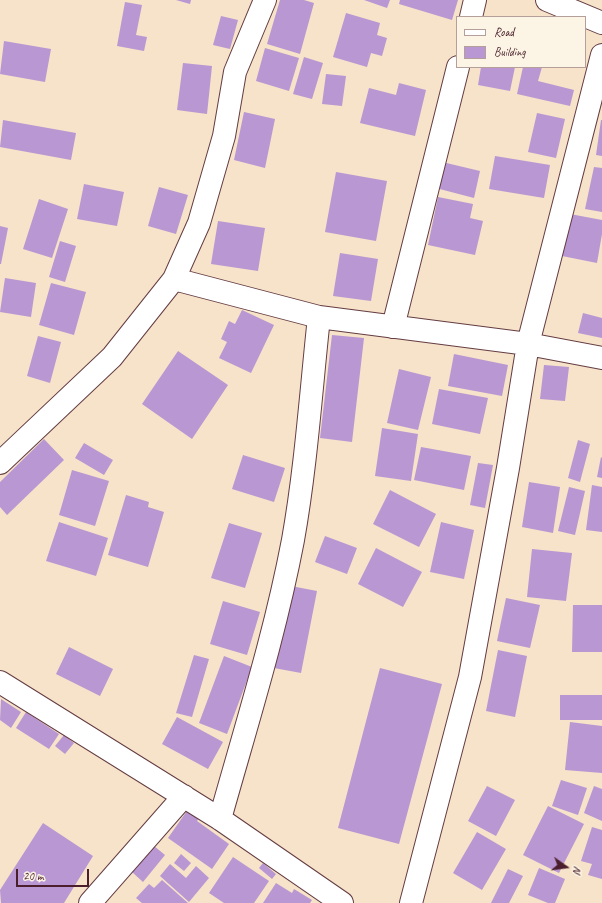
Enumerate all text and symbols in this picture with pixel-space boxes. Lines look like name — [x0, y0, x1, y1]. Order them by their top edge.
legend — [456, 16, 586, 68]
text: Road — [494, 24, 514, 40]
text: Building — [494, 44, 526, 60]
north arrow — [546, 847, 586, 887]
scale bar — [18, 861, 91, 887]
text: N — [570, 865, 585, 875]
text: 20 m — [23, 868, 43, 884]

